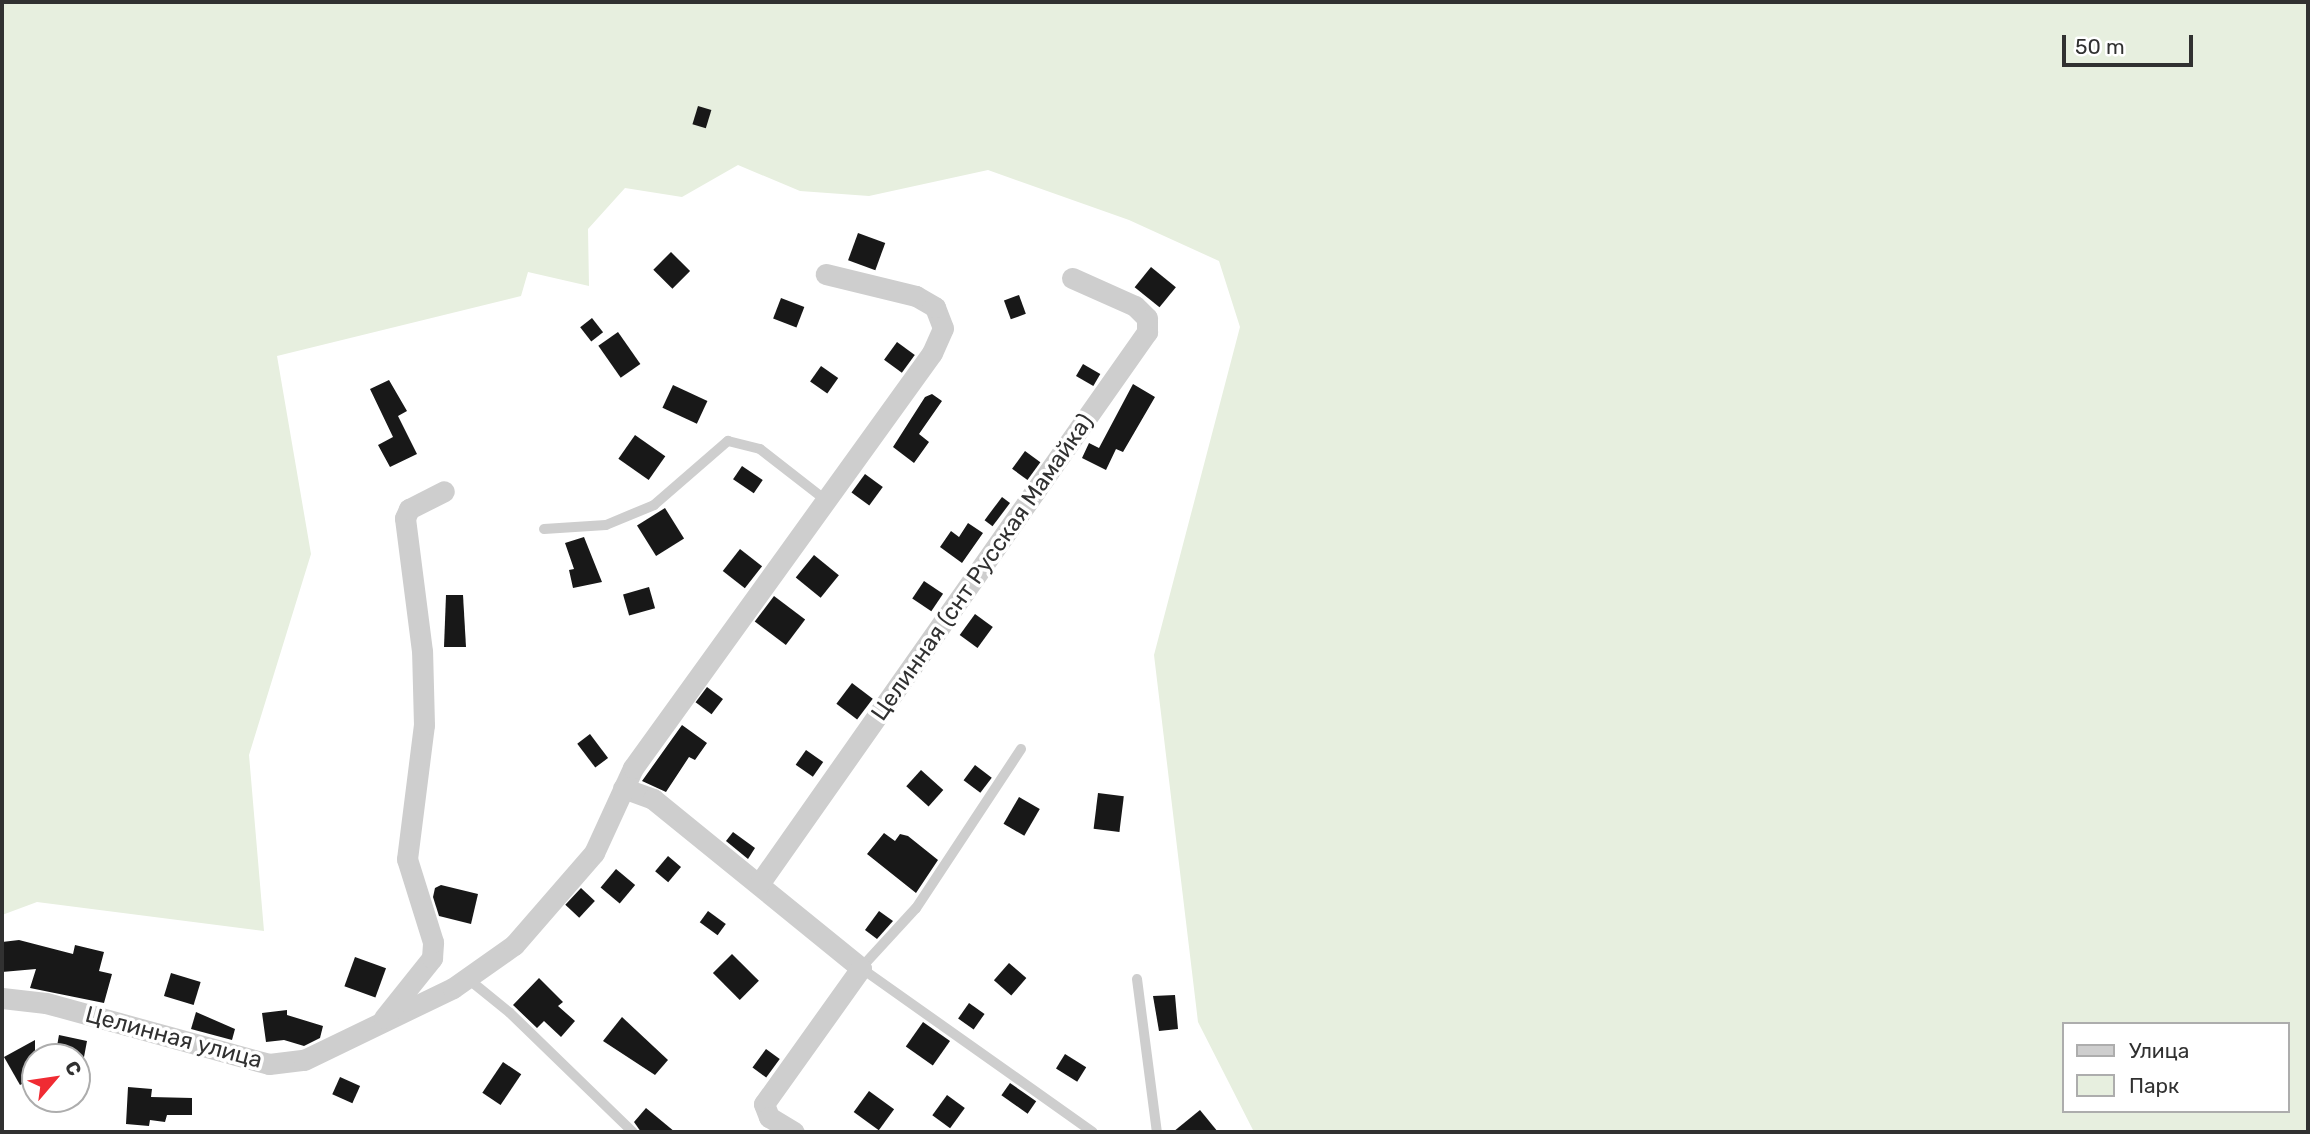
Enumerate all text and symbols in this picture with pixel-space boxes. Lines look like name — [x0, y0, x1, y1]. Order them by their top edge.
scale bar — [2065, 21, 2196, 65]
text: 50 m — [2075, 34, 2125, 59]
street label: Целинная (снт Русская Мамайка) — [865, 408, 1099, 726]
street label: Целинная улица — [83, 1000, 265, 1074]
legend — [2062, 1022, 2289, 1113]
text: Улица — [2129, 1038, 2189, 1063]
north arrow — [21, 1043, 91, 1113]
text: С — [60, 1057, 86, 1080]
text: Парк — [2129, 1073, 2179, 1098]

